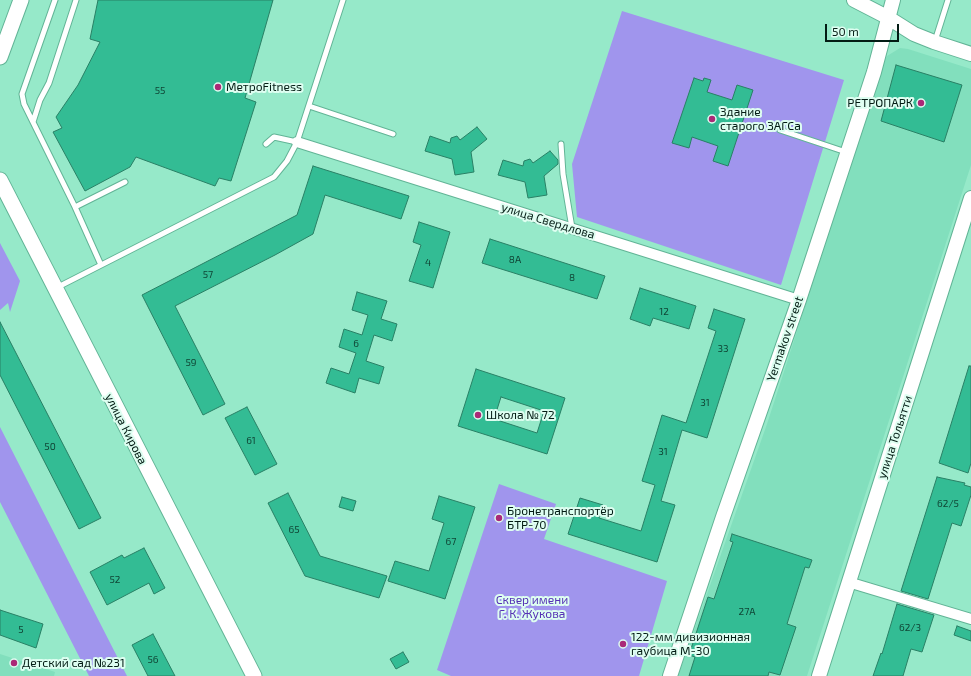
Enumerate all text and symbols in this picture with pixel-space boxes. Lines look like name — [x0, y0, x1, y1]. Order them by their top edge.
scale bar — [827, 16, 901, 42]
text: 50 m — [832, 24, 859, 38]
place label: МетроFitness — [226, 80, 302, 94]
marker: МетроFitness — [213, 82, 223, 92]
house number: 55 — [155, 85, 165, 97]
place label: РЕТРОПАРК — [847, 96, 913, 110]
marker: РЕТРОПАРК — [916, 98, 926, 108]
place label: Здание старого ЗАГСа — [720, 105, 801, 133]
marker: Здание старого ЗАГСа — [707, 114, 717, 124]
street label: улица Свердлова — [499, 200, 597, 242]
house number: 8А — [509, 254, 521, 266]
house number: 4 — [425, 257, 431, 269]
house number: 57 — [203, 269, 213, 281]
house number: 8 — [569, 272, 575, 284]
street label: Yermakov street — [764, 295, 806, 383]
house number: 12 — [659, 306, 669, 318]
house number: 6 — [353, 338, 359, 350]
house number: 33 — [717, 343, 729, 355]
house number: 59 — [185, 357, 197, 369]
street label: улица Кирова — [102, 391, 150, 467]
street label: улица Тольятти — [875, 393, 915, 481]
house number: 31 — [700, 397, 710, 409]
place label: Школа № 72 — [486, 408, 555, 422]
marker: Школа № 72 — [473, 410, 483, 420]
house number: 61 — [246, 435, 256, 447]
house number: 50 — [44, 441, 56, 453]
house number: 31 — [658, 446, 668, 458]
house number: 62/5 — [937, 498, 959, 510]
place label: Бронетранспортёр БТР-70 — [507, 504, 614, 532]
marker: Бронетранспортёр БТР-70 — [494, 513, 504, 523]
house number: 65 — [288, 524, 300, 536]
house number: 67 — [446, 536, 456, 548]
house number: 52 — [110, 574, 120, 586]
park label: Сквер имени Г. К. Жукова — [496, 593, 568, 621]
house number: 27А — [739, 606, 755, 618]
house number: 62/3 — [899, 622, 921, 634]
house number: 5 — [18, 624, 24, 636]
place label: 122-мм дивизионная гаубица М-30 — [631, 630, 750, 658]
marker: 122-мм дивизионная гаубица М-30 — [618, 639, 628, 649]
house number: 56 — [147, 654, 159, 666]
place label: Детский сад №231 — [22, 656, 125, 670]
marker: Детский сад №231 — [9, 658, 19, 668]

